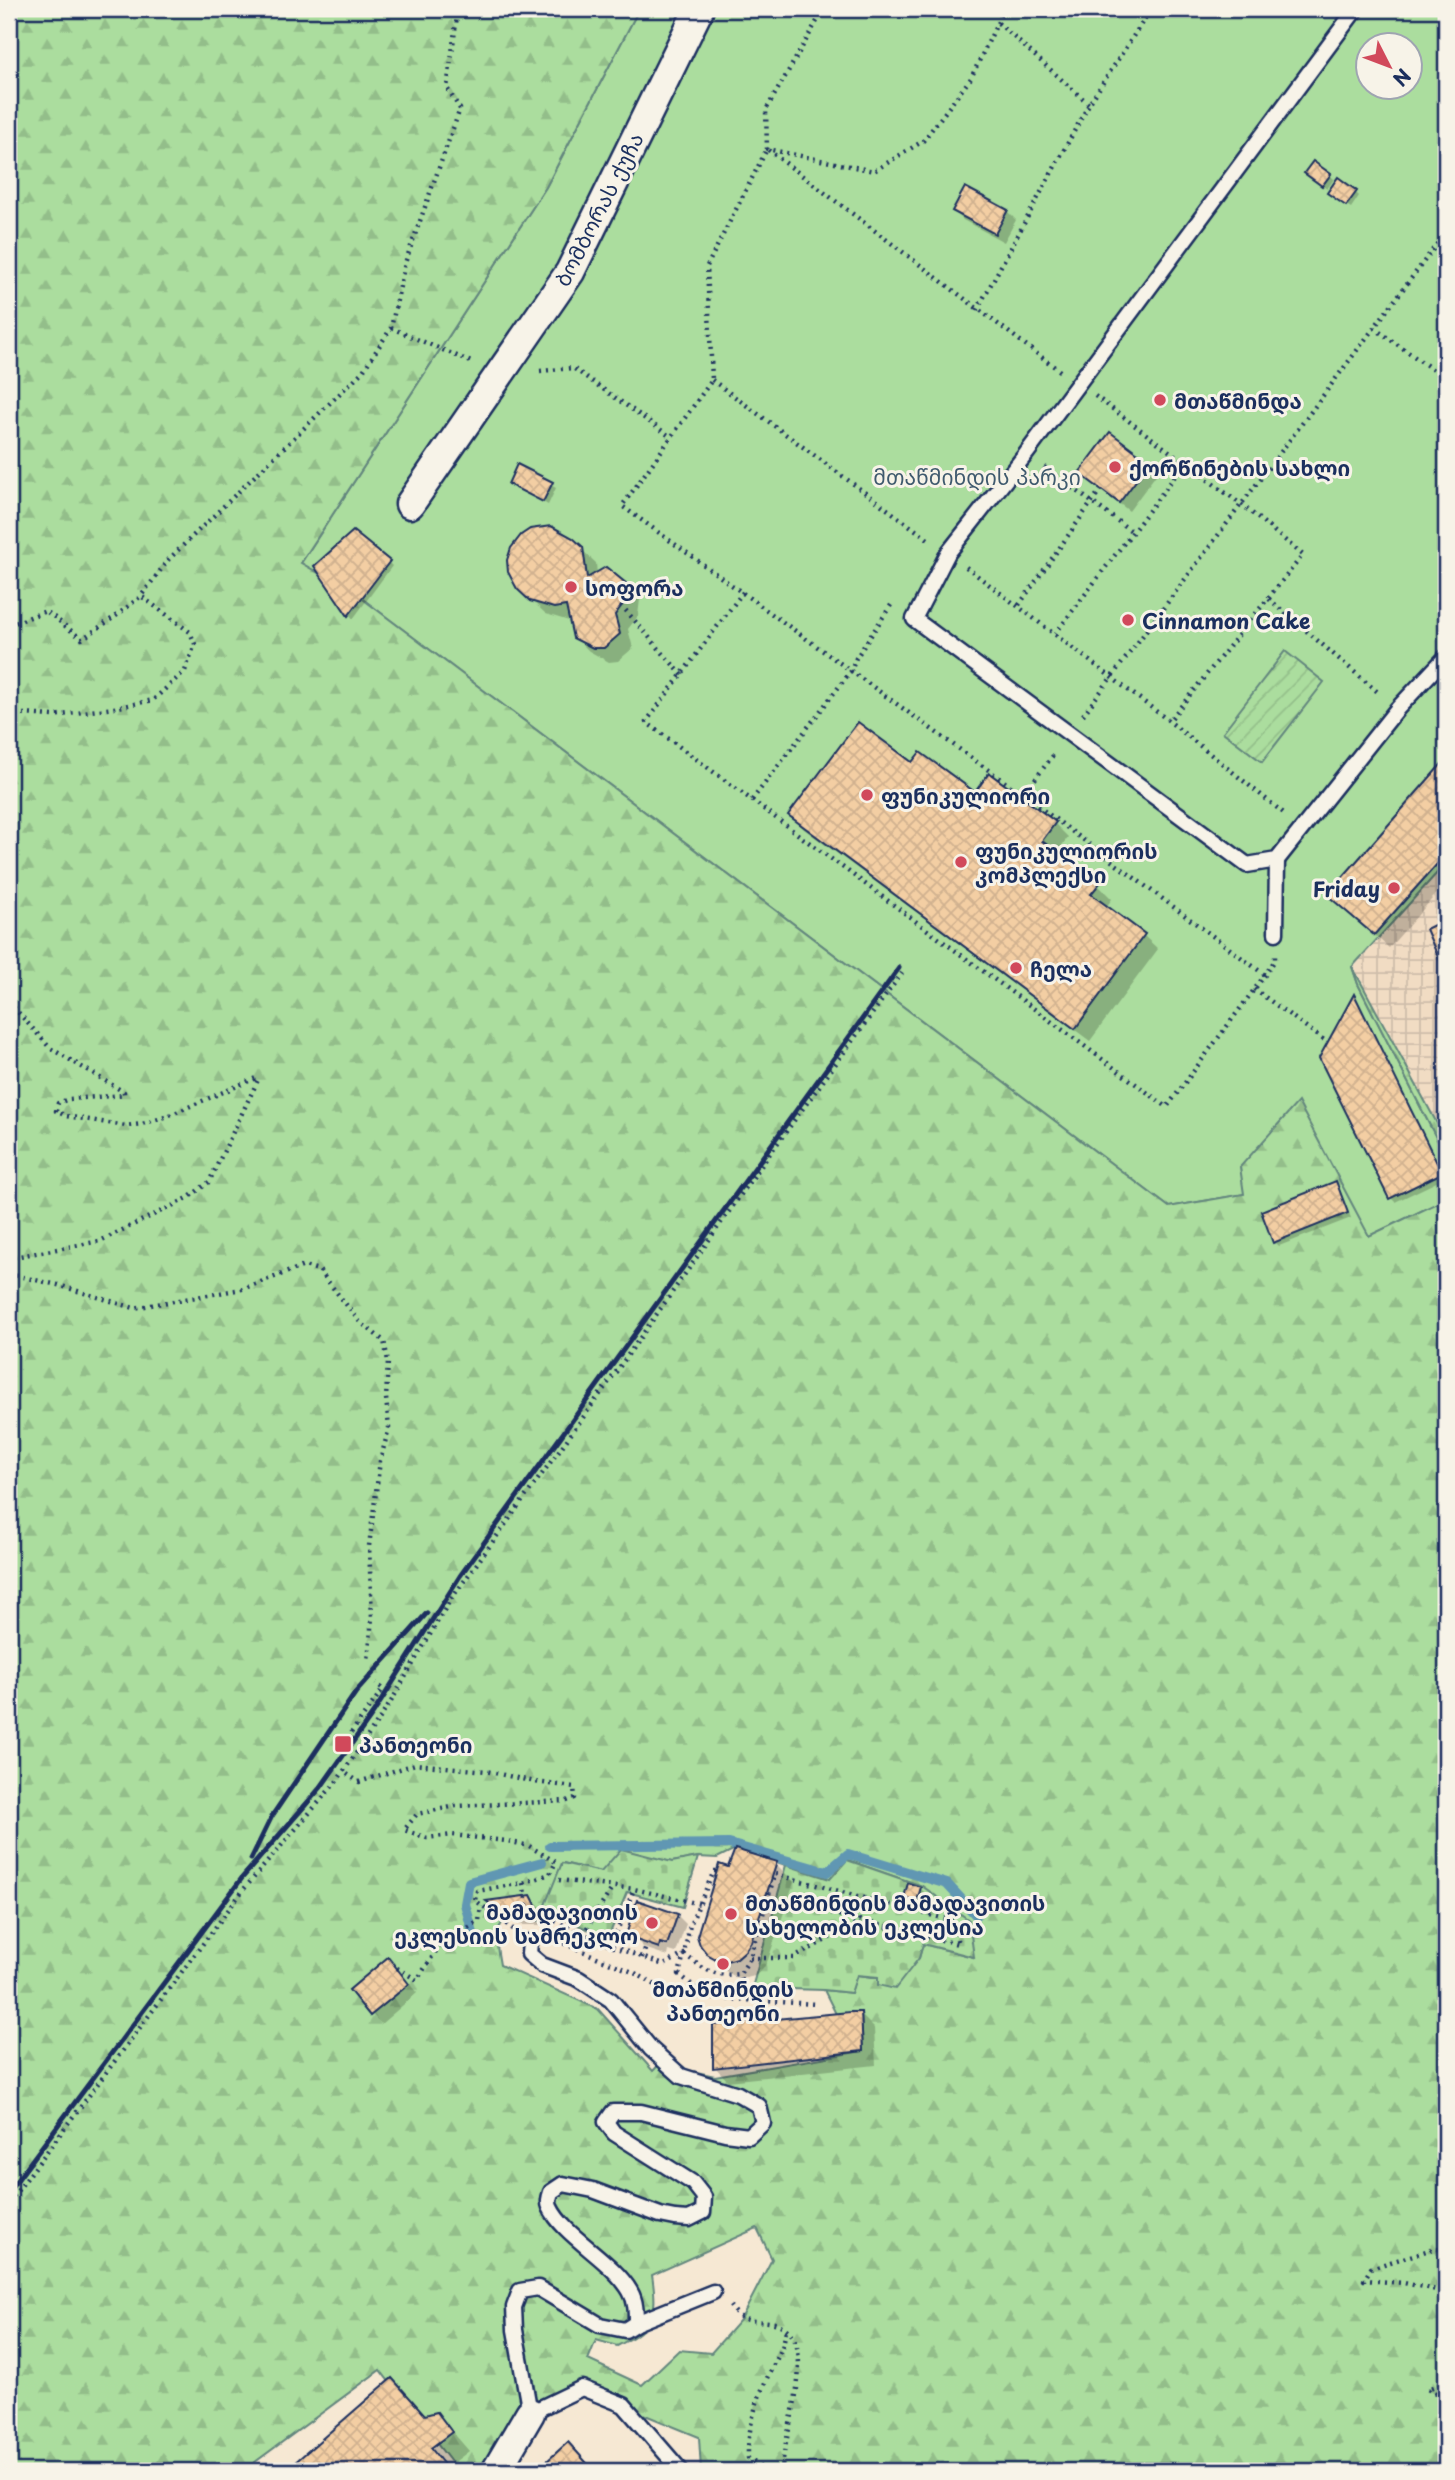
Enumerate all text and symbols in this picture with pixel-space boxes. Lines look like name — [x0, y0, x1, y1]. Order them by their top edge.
north arrow — [1354, 32, 1424, 102]
text: N — [1387, 63, 1418, 93]
street label: ბომბორას ქუჩა — [545, 126, 651, 292]
place label: მთაწმინდა — [1174, 384, 1302, 416]
marker: მთაწმინდა — [1152, 392, 1168, 408]
place label: ქორწინების სახლი — [1129, 451, 1350, 483]
marker: ქორწინების სახლი — [1107, 459, 1123, 475]
park label: მთაწმინდის პარკი — [873, 460, 1081, 492]
place label: სოფორა — [585, 571, 683, 603]
marker: სოფორა — [563, 579, 579, 595]
place label: Cinnamon Cake — [1142, 604, 1310, 636]
marker: Cinnamon Cake — [1120, 612, 1136, 628]
place label: ფუნიკულიორი — [881, 779, 1050, 811]
marker: ფუნიკულიორი — [859, 787, 875, 803]
place label: ფუნიკულიორის კომპლექსი — [975, 834, 1157, 890]
marker: ფუნიკულიორის კომპლექსი — [953, 854, 969, 870]
place label: Friday — [1313, 872, 1380, 904]
marker: Friday — [1386, 880, 1402, 896]
place label: ჩელა — [1030, 952, 1092, 984]
marker: ჩელა — [1008, 960, 1024, 976]
place label: პანთეონი — [359, 1728, 472, 1760]
marker: პანთეონი — [333, 1734, 353, 1754]
place label: მთაწმინდის მამადავითის სახელობის ეკლესია — [745, 1886, 1045, 1942]
place label: მამადავითის ეკლესიის სამრეკლო — [394, 1895, 638, 1951]
marker: მთაწმინდის მამადავითის სახელობის ეკლესია — [723, 1906, 739, 1922]
marker: მამადავითის ეკლესიის სამრეკლო — [644, 1915, 660, 1931]
marker: მთაწმინდის პანთეონი — [715, 1956, 731, 1972]
place label: მთაწმინდის პანთეონი — [652, 1972, 794, 2028]

